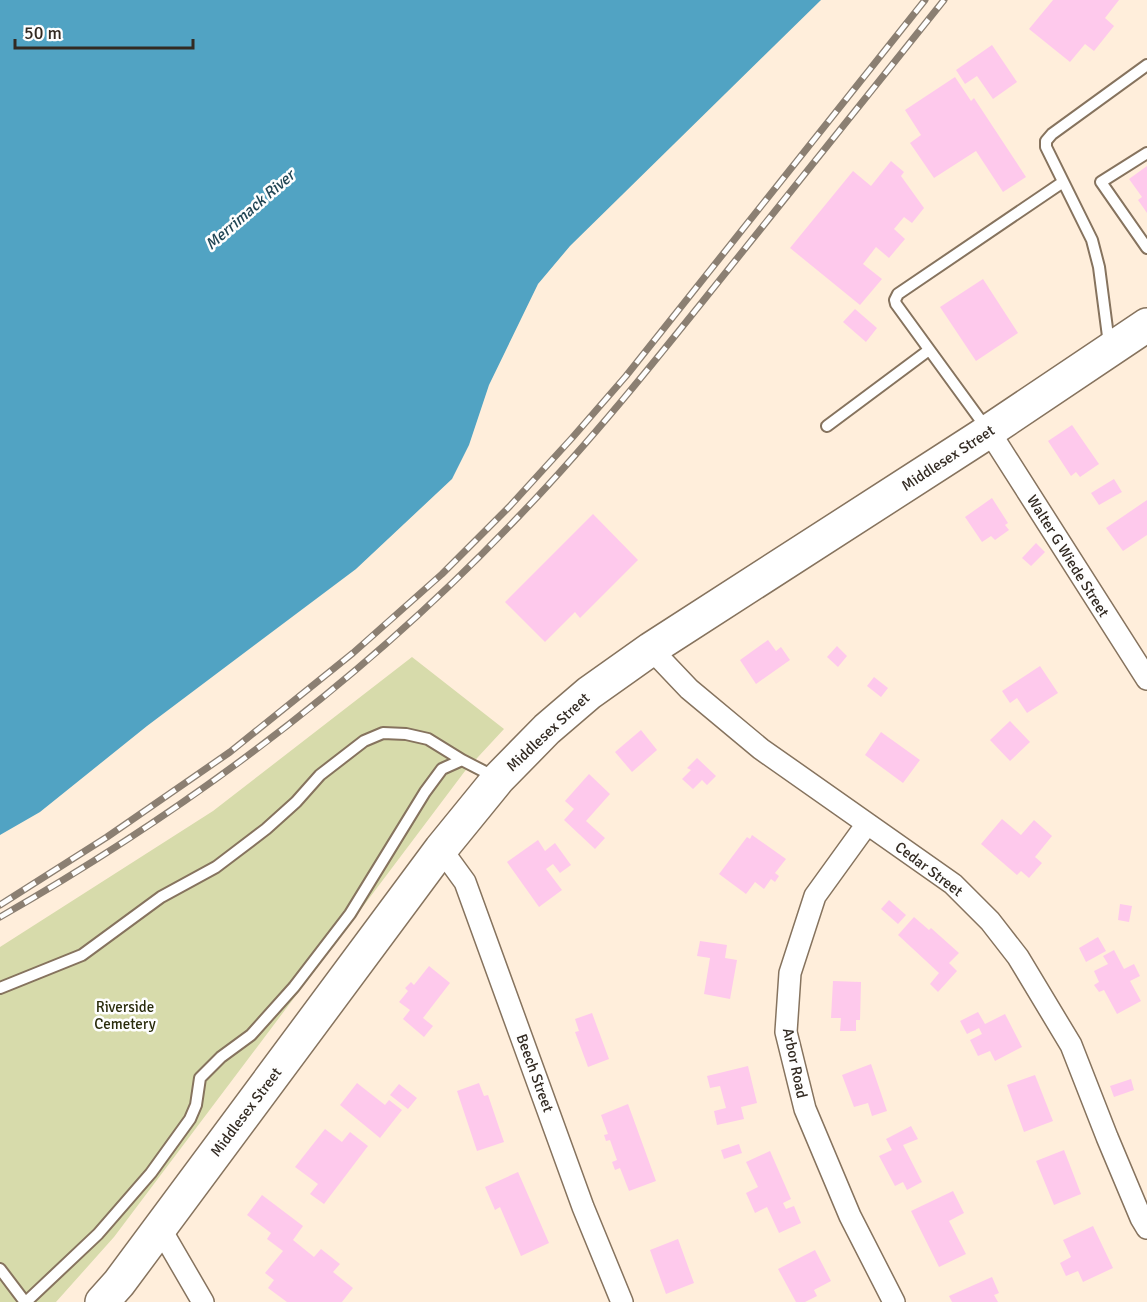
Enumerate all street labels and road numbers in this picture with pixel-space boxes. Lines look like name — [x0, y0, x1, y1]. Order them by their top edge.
street label: Middlesex Street — [898, 421, 998, 495]
street label: Walter G Wiede Street — [1023, 492, 1113, 620]
street label: Middlesex Street — [503, 689, 593, 775]
street label: Cedar Street — [892, 838, 966, 900]
street label: Arbor Road — [779, 1026, 811, 1100]
street label: Beech Street — [513, 1032, 557, 1114]
street label: Middlesex Street — [207, 1064, 285, 1160]

